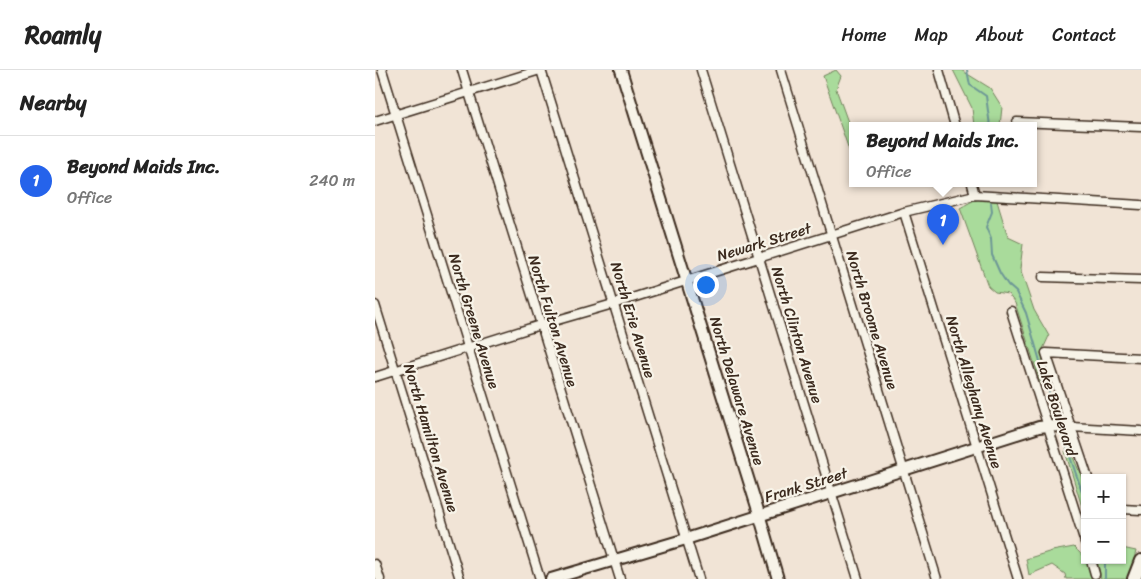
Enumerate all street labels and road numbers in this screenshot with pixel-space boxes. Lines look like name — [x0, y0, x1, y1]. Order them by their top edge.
street label: Newark Street — [714, 215, 815, 269]
street label: North Broome Avenue — [839, 247, 905, 393]
street label: North Greene Avenue — [441, 250, 507, 392]
street label: North Fulton Avenue — [521, 252, 585, 390]
street label: North Erie Avenue — [603, 259, 663, 382]
street label: North Clinton Avenue — [764, 263, 830, 407]
street label: North Alleghany Avenue — [938, 312, 1010, 472]
street label: North Delaware Avenue — [702, 313, 772, 469]
street label: Lake Boulevard — [1029, 357, 1085, 460]
street label: North Hamilton Avenue — [396, 360, 466, 516]
street label: Frank Street — [761, 460, 852, 510]

